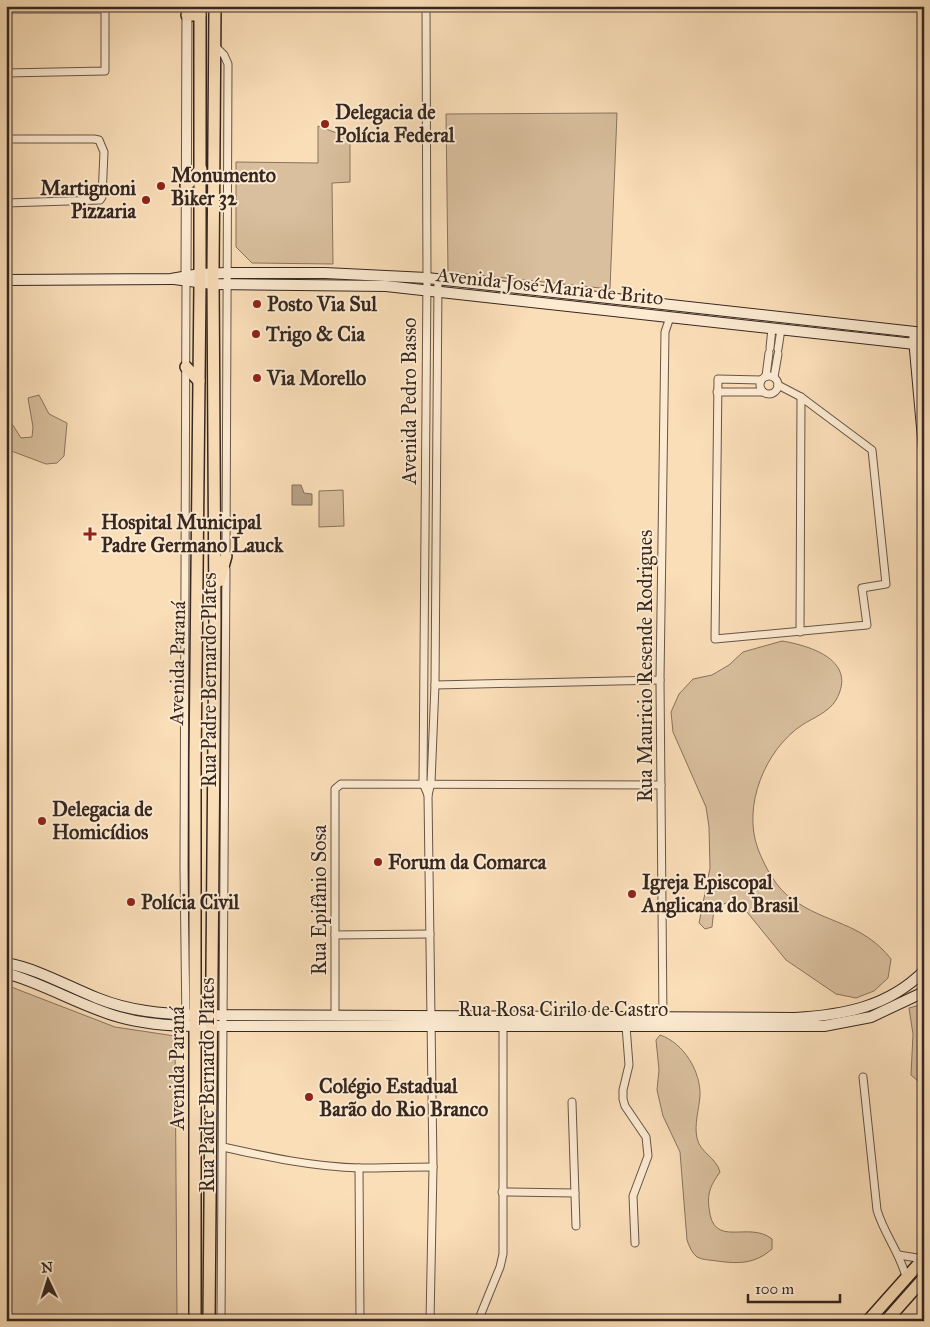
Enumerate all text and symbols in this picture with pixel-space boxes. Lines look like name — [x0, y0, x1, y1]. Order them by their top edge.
place label: Delegacia de Polícia Federal — [335, 100, 455, 147]
marker: Delegacia de Polícia Federal — [319, 118, 331, 130]
place label: Monumento Biker 32 — [171, 163, 276, 211]
place label: Martignoni Pizzaria — [40, 176, 137, 223]
marker: Monumento Biker 32 — [155, 180, 167, 192]
marker: Martignoni Pizzaria — [140, 194, 152, 206]
street label: Avenida José Maria de Brito — [434, 262, 665, 311]
place label: Posto Via Sul — [267, 292, 377, 316]
marker: Posto Via Sul — [251, 298, 263, 310]
street label: Avenida Pedro Basso — [397, 317, 421, 486]
place label: Trigo & Cia — [265, 322, 365, 347]
marker: Trigo & Cia — [250, 328, 262, 340]
place label: Via Morello — [266, 366, 366, 390]
marker: Via Morello — [251, 372, 263, 384]
place label: Hospital Municipal Padre Germano Lauck — [101, 510, 284, 557]
marker: Hospital Municipal Padre Germano Lauck — [83, 527, 97, 541]
street label: Rua Mauricio Resende Rodrigues — [633, 530, 658, 802]
street label: Rua Padre Bernardo Plates — [197, 572, 221, 788]
street label: Avenida Paraná — [164, 600, 190, 726]
place label: Delegacia de Homicídios — [52, 797, 153, 844]
marker: Delegacia de Homicídios — [36, 815, 48, 827]
street label: Rua Epifânio Sosa — [307, 824, 331, 975]
place label: Forum da Comarca — [388, 850, 547, 874]
marker: Forum da Comarca — [372, 856, 384, 868]
place label: Igreja Episcopal Anglicana do Brasil — [640, 870, 799, 918]
marker: Igreja Episcopal Anglicana do Brasil — [626, 888, 638, 900]
place label: Polícia Civil — [141, 890, 240, 914]
marker: Polícia Civil — [125, 896, 137, 908]
street label: Rua Padre Bernardo Plates — [195, 977, 219, 1193]
street label: Rua Rosa Cirilo de Castro — [458, 997, 668, 1021]
street label: Avenida Paraná — [165, 1005, 189, 1131]
place label: Colégio Estadual Barão do Rio Branco — [319, 1074, 488, 1121]
marker: Colégio Estadual Barão do Rio Branco — [303, 1091, 315, 1103]
north arrow — [22, 1254, 72, 1304]
text: N — [41, 1259, 54, 1276]
scale bar — [748, 1272, 840, 1304]
text: 100 m — [755, 1280, 795, 1298]

